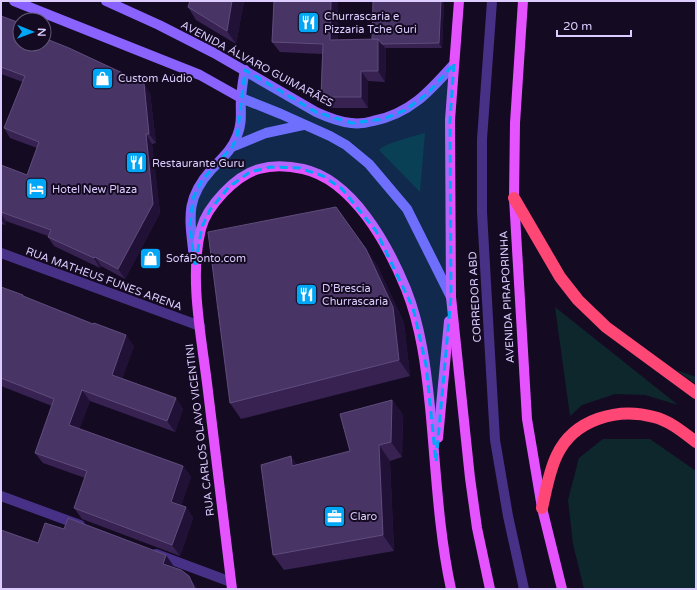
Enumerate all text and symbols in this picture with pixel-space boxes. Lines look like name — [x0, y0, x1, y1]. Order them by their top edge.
restaurant icon: Churrascaria e Pizzaria Tche Guri — [296, 9, 322, 35]
place label: Churrascaria e Pizzaria Tche Guri — [324, 10, 417, 36]
north arrow — [12, 12, 52, 52]
scale bar — [557, 12, 631, 38]
street label: AVENIDA ÁLVARO GUIMARÃES — [178, 17, 336, 110]
text: 20 m — [563, 19, 592, 33]
text: N — [35, 28, 48, 37]
shop icon: Custom Aúdio — [89, 65, 115, 91]
place label: Custom Aúdio — [118, 72, 193, 85]
restaurant icon: Restaurante Guru — [124, 150, 150, 176]
place label: Restaurante Guru — [152, 157, 244, 170]
hotel icon: Hotel New Plaza — [24, 176, 50, 202]
place label: Hotel New Plaza — [52, 183, 137, 196]
street label: AVENIDA PIRAPORINHA — [497, 230, 517, 364]
street label: RUA MATHEUS FUNES ARENA — [24, 245, 184, 313]
shop icon: SofáPonto.com — [138, 245, 164, 271]
street label: CORREDOR ABD — [466, 251, 484, 343]
place label: SofáPonto.com — [166, 252, 246, 265]
restaurant icon: D’Brescia Churrascaria — [294, 281, 320, 307]
place label: D’Brescia Churrascaria — [322, 282, 388, 308]
street label: RUA CARLOS OLAVO VICENTINI — [183, 343, 217, 517]
office icon: Claro — [322, 503, 348, 529]
place label: Claro — [350, 510, 378, 523]

